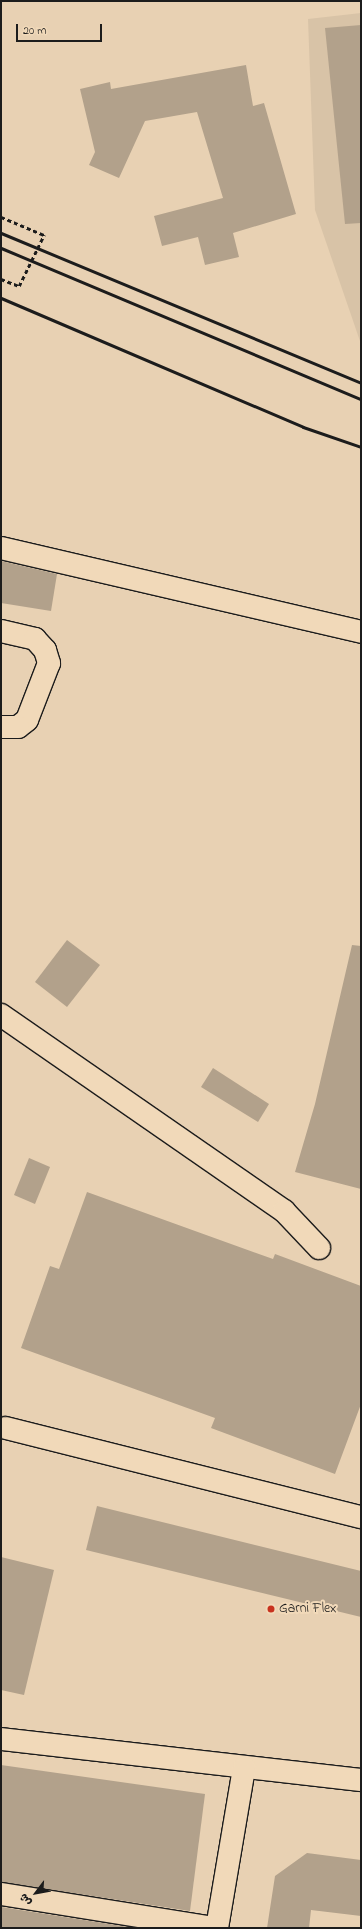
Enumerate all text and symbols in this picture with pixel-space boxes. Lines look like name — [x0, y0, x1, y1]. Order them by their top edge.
scale bar — [18, 16, 104, 42]
text: 20 m — [23, 22, 46, 40]
place label: Garni Flex — [279, 1601, 337, 1617]
marker: Garni Flex — [266, 1604, 276, 1614]
north arrow — [16, 1873, 56, 1913]
text: ش — [16, 1890, 36, 1909]

